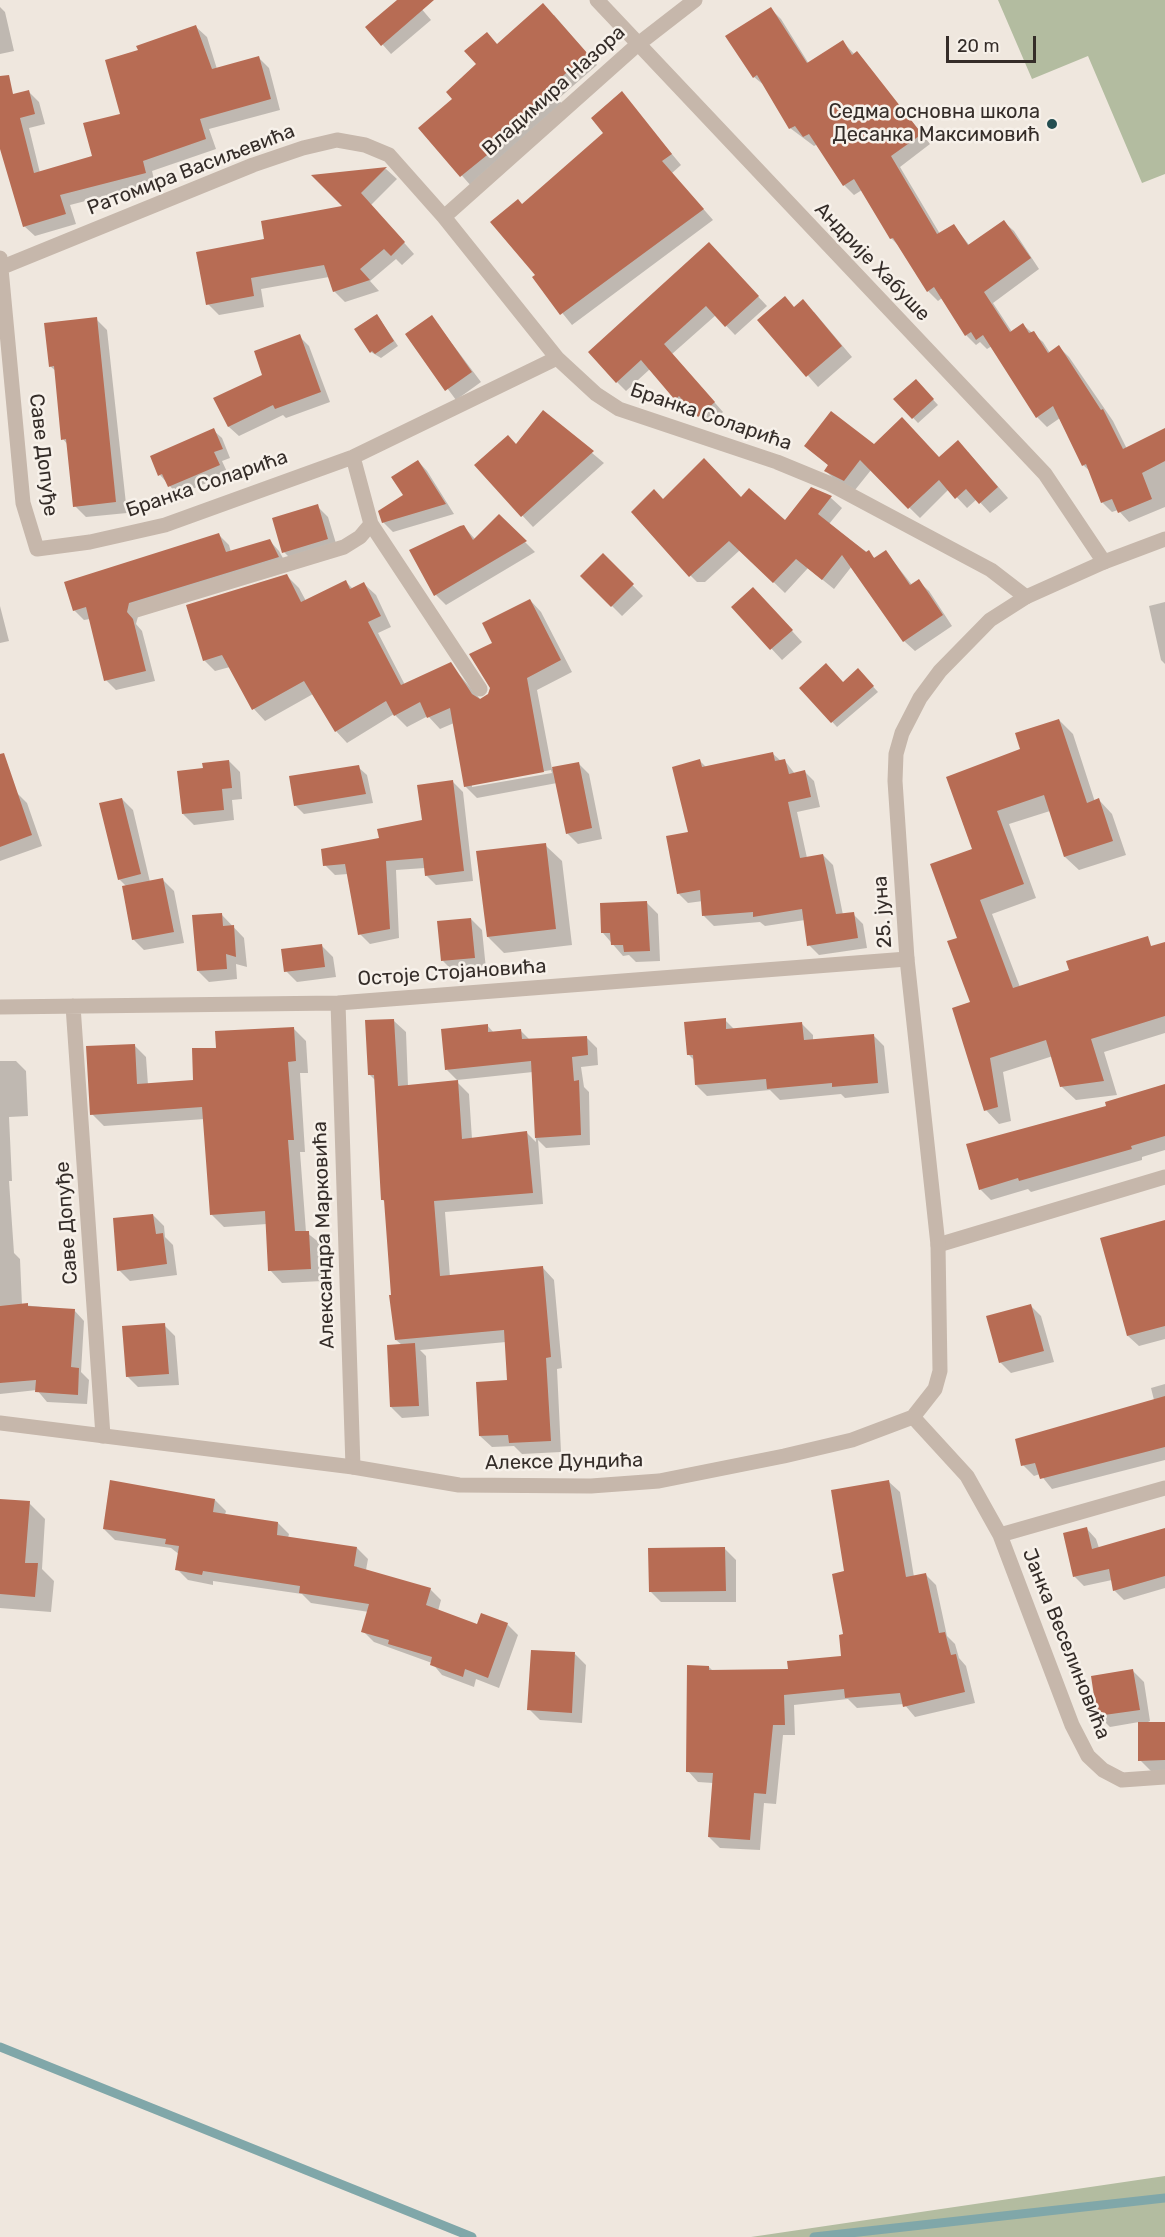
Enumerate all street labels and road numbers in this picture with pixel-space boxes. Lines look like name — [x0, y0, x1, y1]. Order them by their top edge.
street label: Владимира Назора — [478, 21, 630, 161]
street label: Ратомира Васиљевића — [84, 119, 298, 221]
street label: Андрије Хабуше — [809, 198, 935, 326]
street label: Бранка Соларића — [627, 378, 795, 456]
street label: Саве Допуђе — [24, 392, 62, 518]
street label: Бранка Соларића — [123, 445, 291, 523]
street label: 25. јуна — [868, 875, 898, 949]
street label: Остоје Стојановића — [357, 954, 547, 992]
street label: Александра Марковића — [308, 1121, 340, 1349]
street label: Саве Допуђе — [51, 1161, 83, 1285]
street label: Алексе Дундића — [485, 1449, 643, 1475]
street label: Јанка Веселиновића — [1017, 1545, 1115, 1743]

